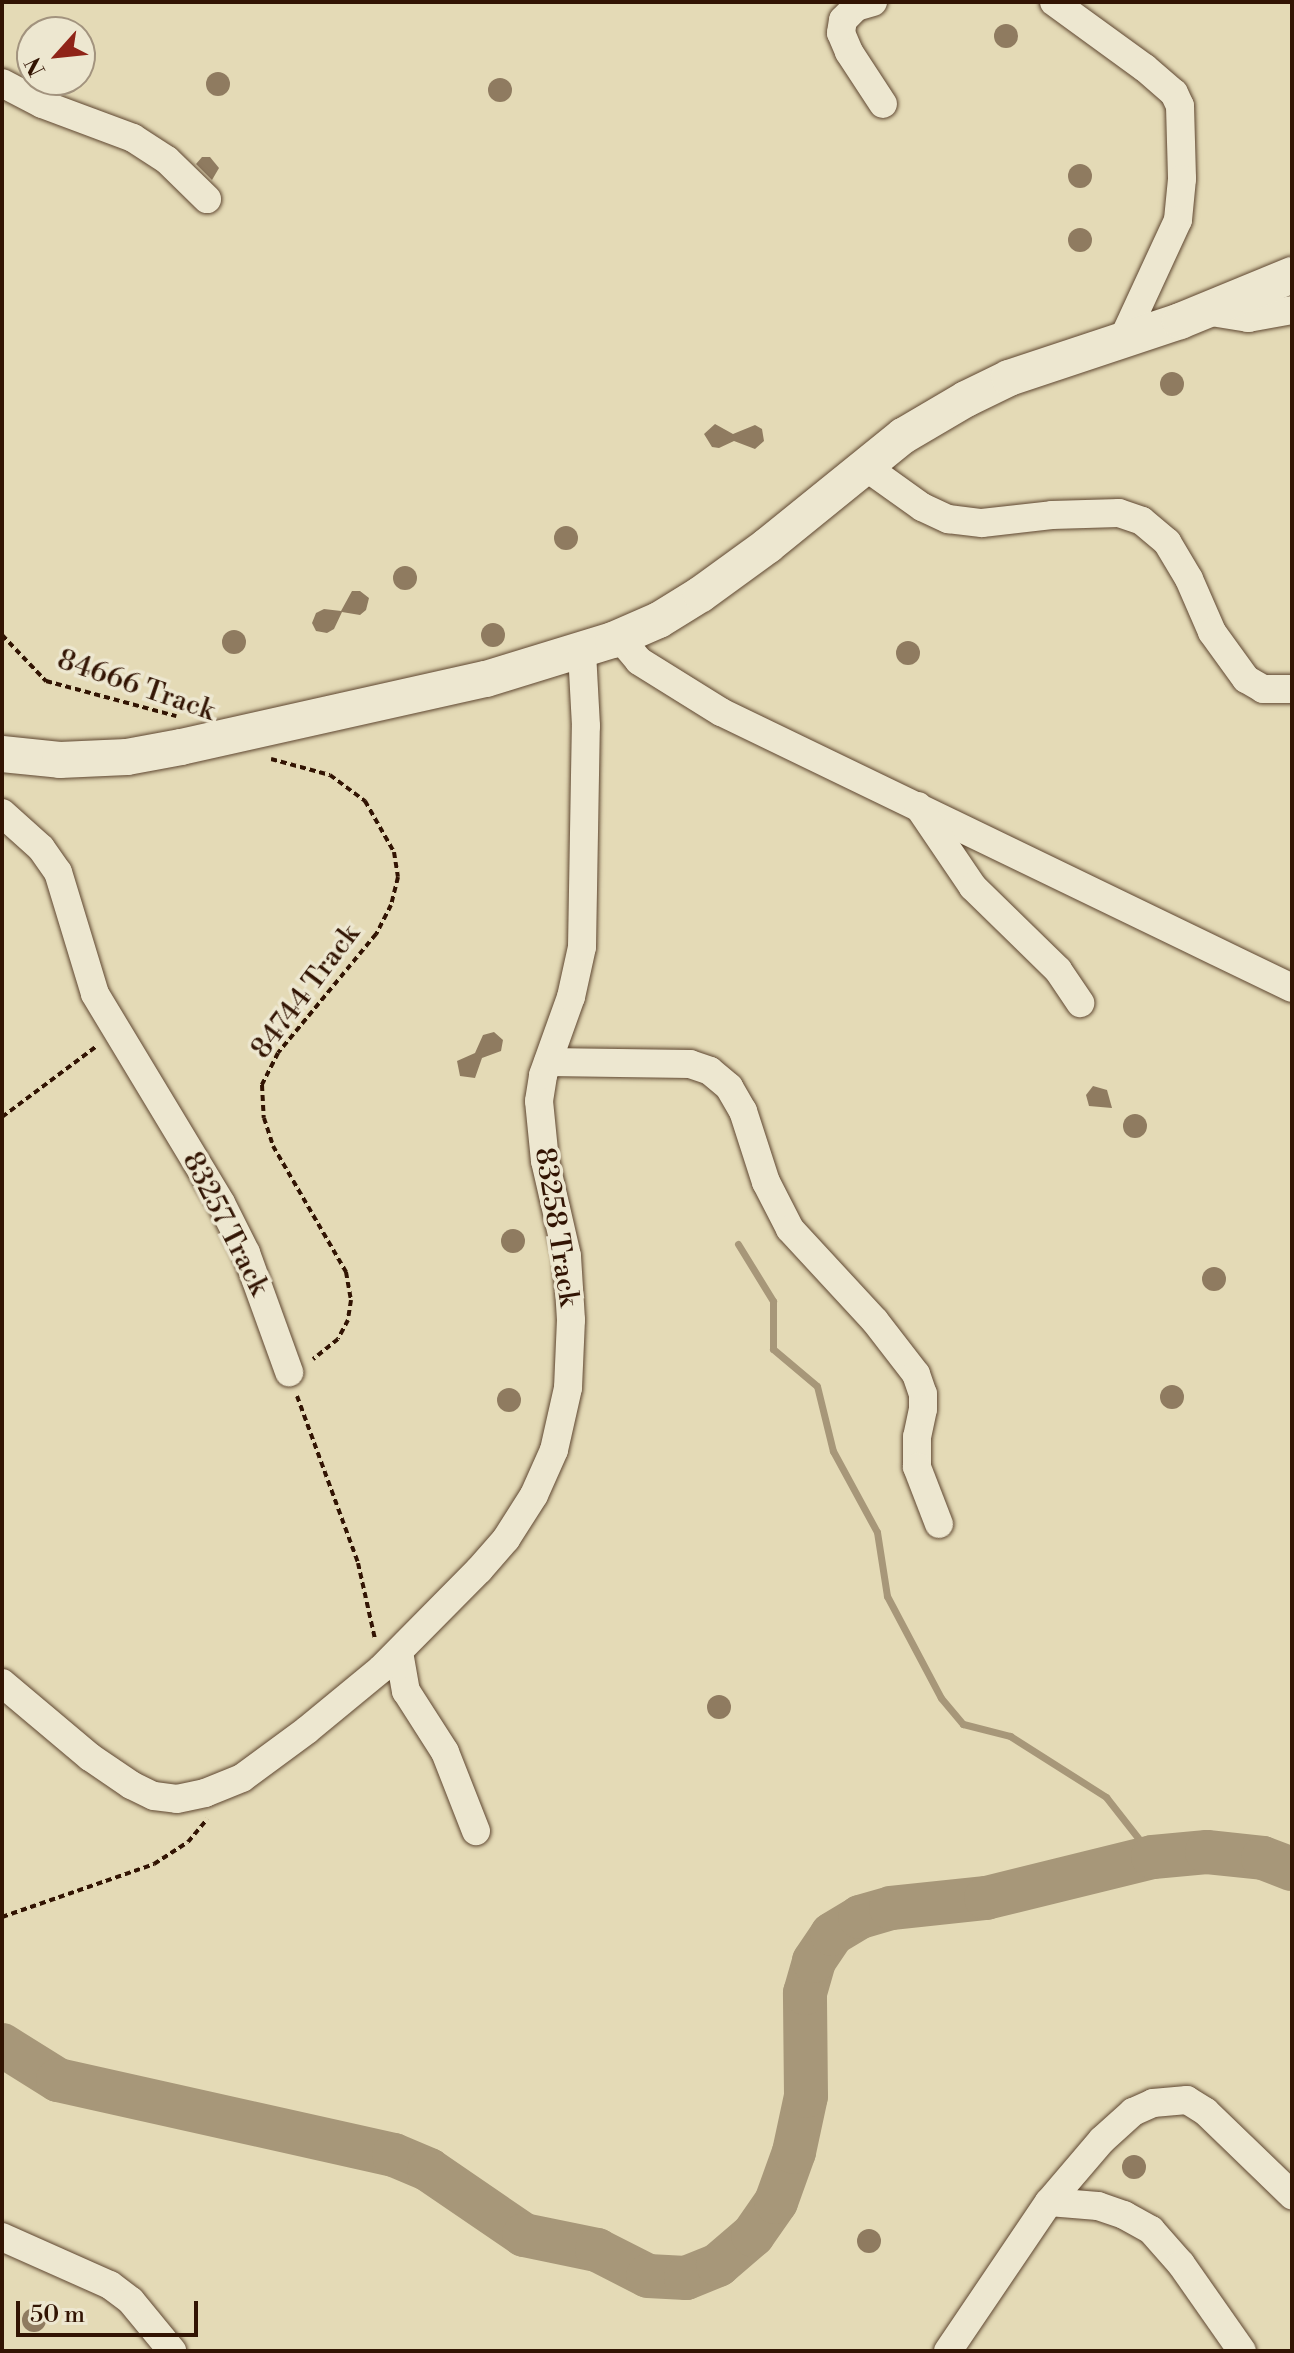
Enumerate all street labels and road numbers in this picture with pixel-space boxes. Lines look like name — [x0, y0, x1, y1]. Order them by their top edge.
street label: 84666 Track — [53, 643, 219, 729]
street label: 84744 Track — [245, 918, 367, 1066]
street label: 83258 Track — [527, 1145, 585, 1309]
street label: 83257 Track — [175, 1147, 275, 1301]

